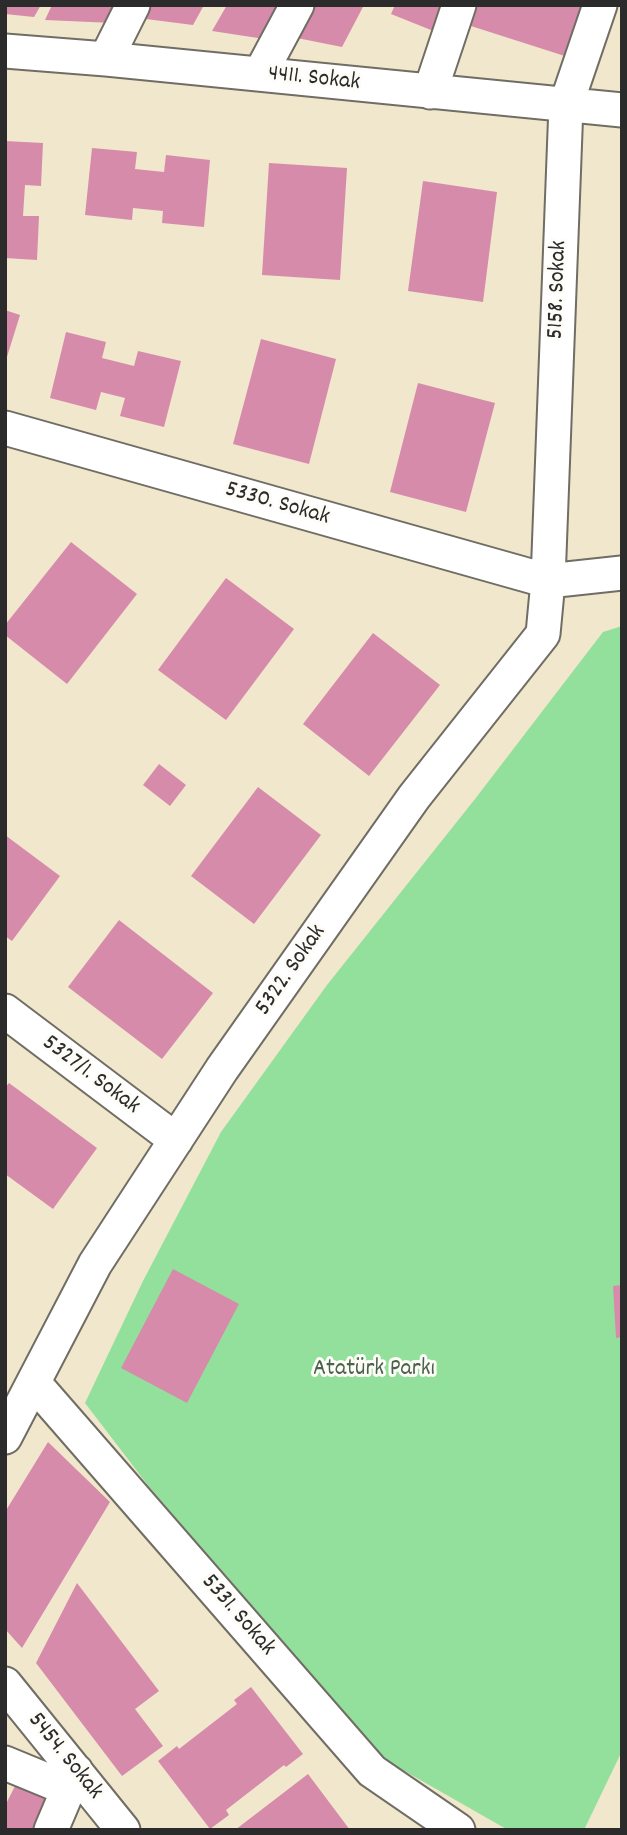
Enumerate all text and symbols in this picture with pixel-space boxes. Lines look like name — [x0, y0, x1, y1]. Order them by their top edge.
street label: 4411. Sokak — [267, 61, 361, 99]
street label: 5158. Sokak — [543, 240, 575, 340]
street label: 5330. Sokak — [222, 476, 332, 534]
street label: 5322. Sokak — [250, 920, 334, 1022]
street label: 5327/1. Sokak — [35, 1030, 145, 1122]
park label: Atatürk Parkı — [313, 1357, 435, 1385]
street label: 5331. Sokak — [194, 1569, 280, 1663]
street label: 5454. Sokak — [20, 1708, 108, 1806]

